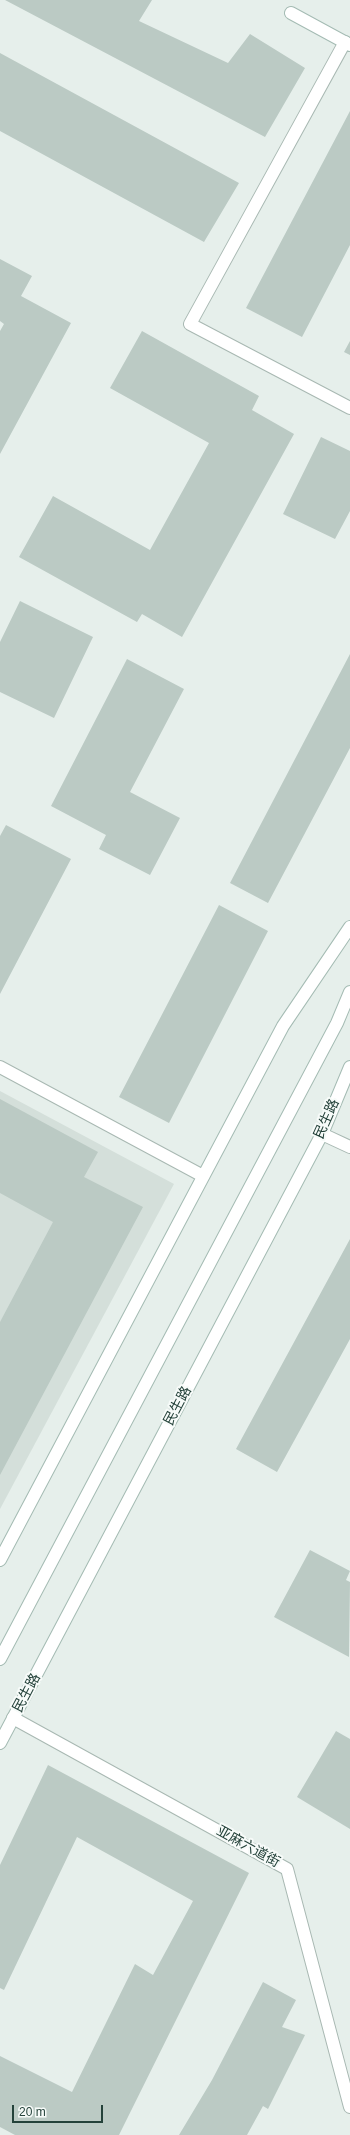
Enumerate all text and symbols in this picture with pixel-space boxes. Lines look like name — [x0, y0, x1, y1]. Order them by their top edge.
street label: 民生路 — [311, 1096, 343, 1142]
street label: 民生路 — [161, 1384, 195, 1428]
street label: 民生路 — [10, 1671, 44, 1715]
street label: 亚麻六道街 — [213, 1823, 283, 1871]
scale bar — [14, 2097, 105, 2123]
text: 20 m — [19, 2105, 46, 2119]

